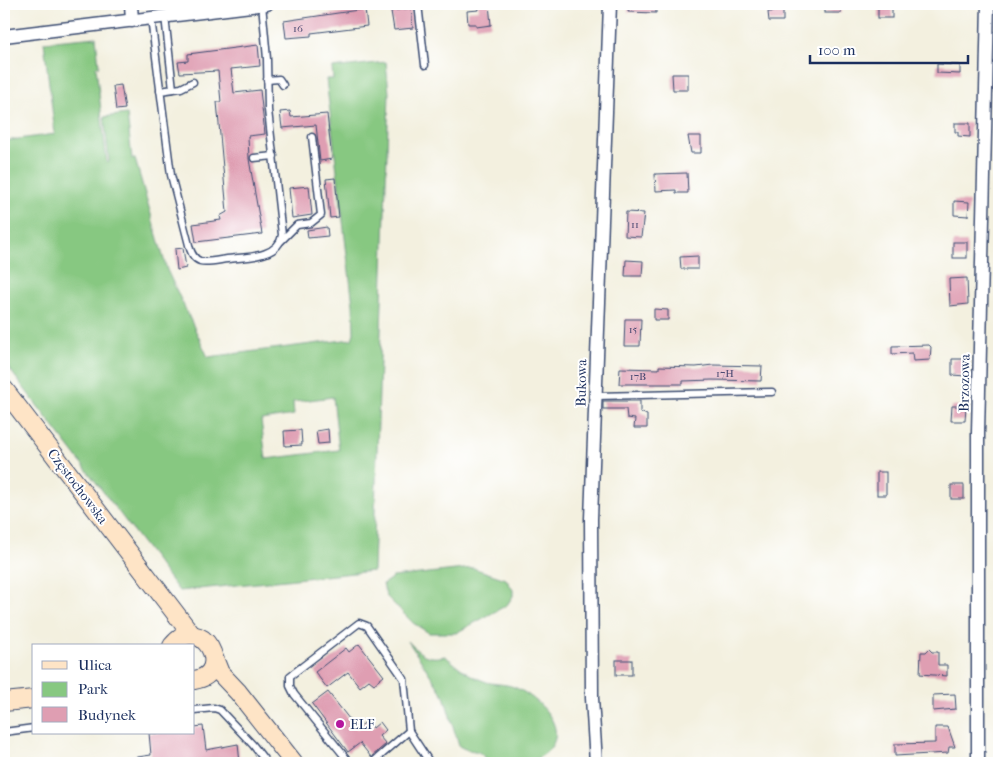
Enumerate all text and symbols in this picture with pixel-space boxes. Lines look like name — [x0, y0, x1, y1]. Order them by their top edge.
house number: 16 — [293, 22, 303, 35]
scale bar — [810, 32, 968, 64]
text: 100 m — [818, 41, 856, 59]
house number: 11 — [631, 218, 639, 231]
house number: 15 — [629, 323, 638, 336]
street label: Brzozowa — [955, 353, 974, 412]
street label: Bukowa — [573, 359, 590, 407]
house number: 17H — [716, 367, 734, 380]
house number: 17B — [630, 370, 646, 383]
street label: Częstochowska — [44, 445, 112, 528]
legend — [32, 644, 195, 734]
text: Ulica — [78, 656, 113, 674]
text: Park — [78, 680, 108, 698]
text: Budynek — [78, 706, 136, 724]
place label: ELF — [350, 716, 375, 733]
marker: ELF — [334, 718, 346, 730]

